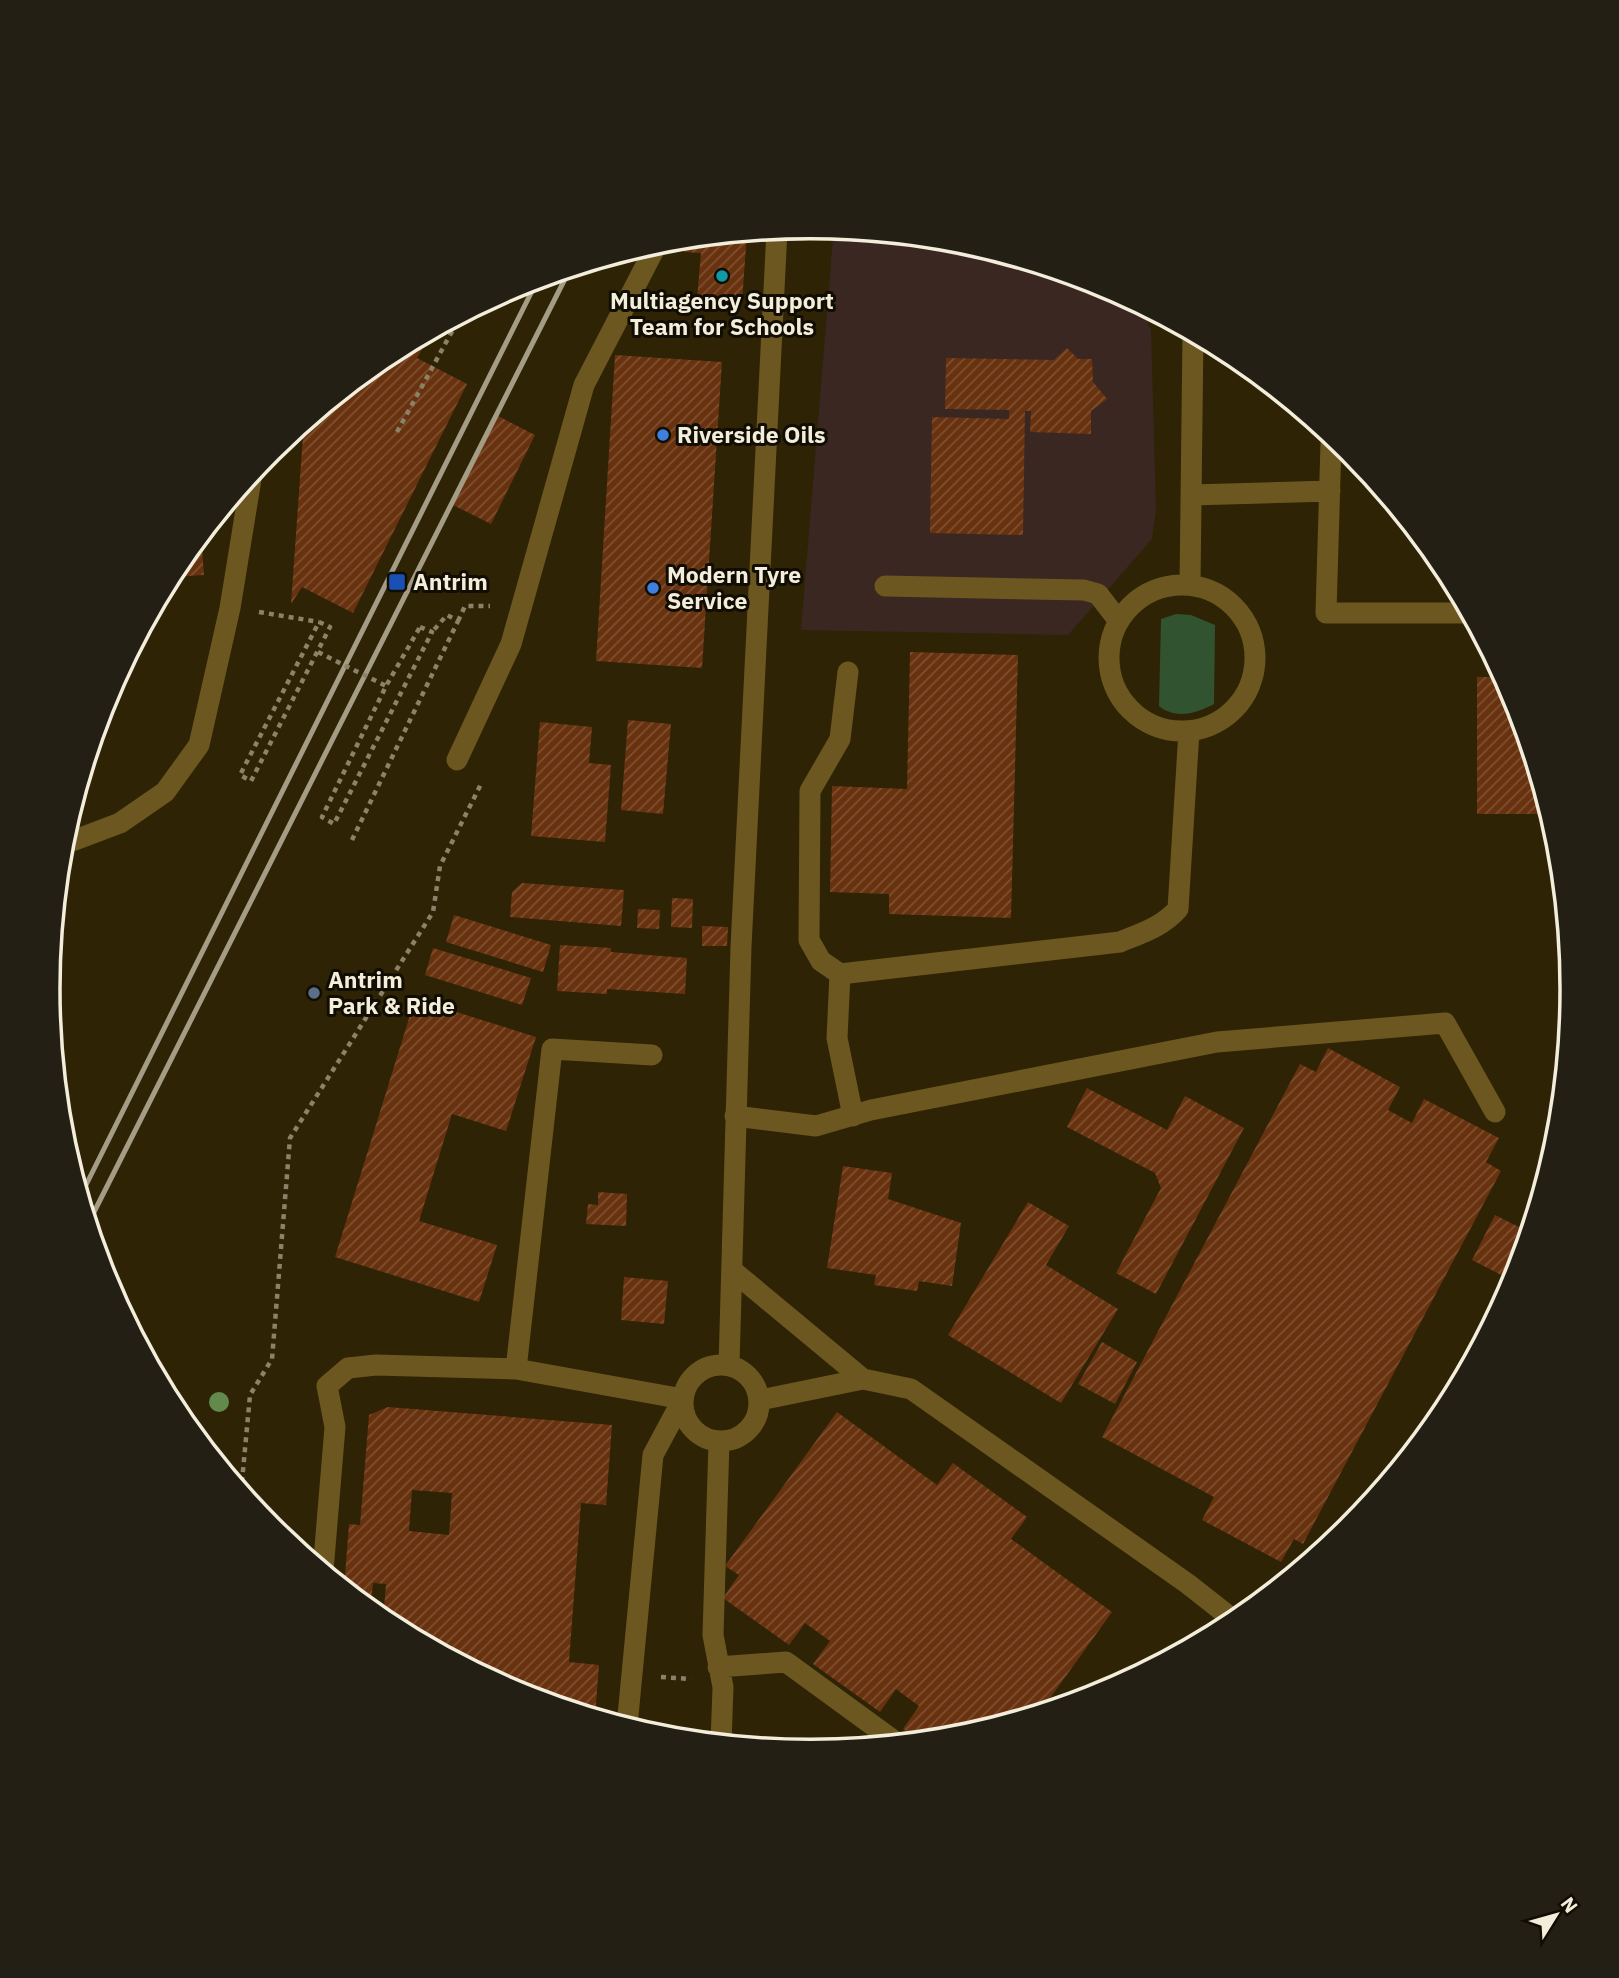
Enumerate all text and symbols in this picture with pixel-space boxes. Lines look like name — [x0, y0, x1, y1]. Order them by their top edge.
marker: Multiagency Support Team for Schools — [714, 268, 730, 284]
place label: Multiagency Support Team for Schools — [610, 285, 834, 341]
place label: Riverside Oils — [677, 419, 826, 449]
marker: Riverside Oils — [655, 427, 671, 443]
place label: Modern Tyre Service — [667, 559, 801, 615]
place label: Antrim — [413, 566, 488, 596]
marker: Antrim — [387, 572, 407, 592]
marker: Modern Tyre Service — [645, 580, 661, 596]
place label: Antrim Park & Ride — [328, 964, 455, 1020]
marker: Antrim Park & Ride — [306, 985, 322, 1001]
north arrow — [1521, 1880, 1591, 1950]
text: N — [1556, 1892, 1583, 1917]

